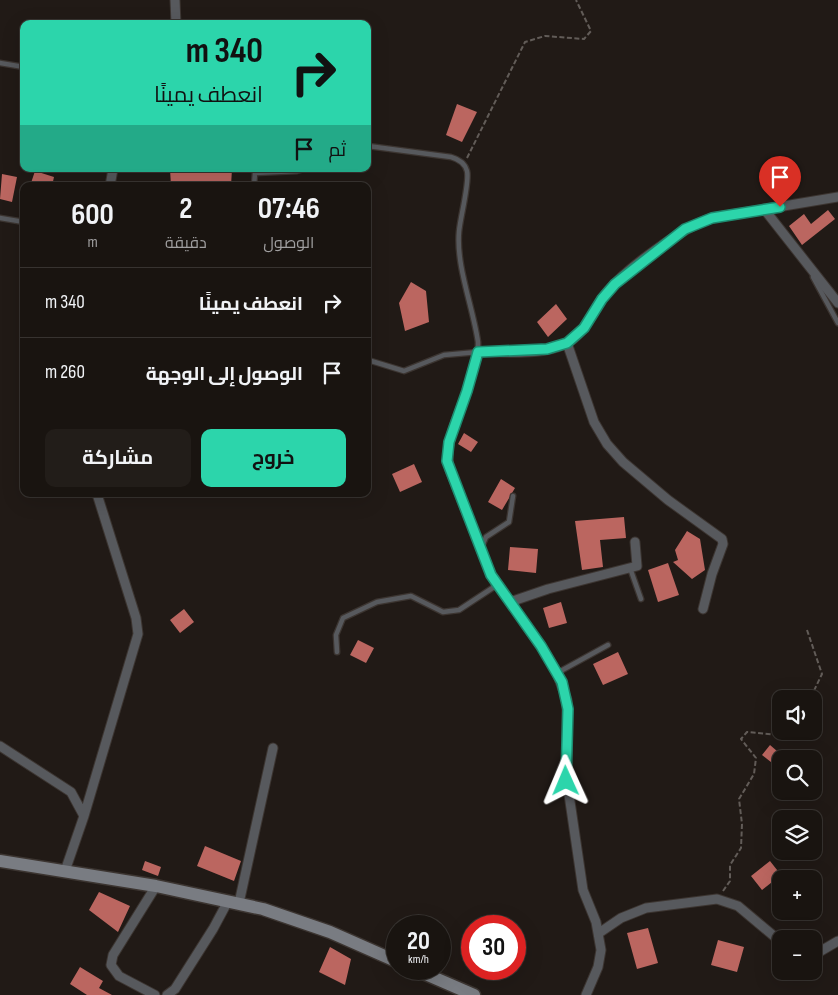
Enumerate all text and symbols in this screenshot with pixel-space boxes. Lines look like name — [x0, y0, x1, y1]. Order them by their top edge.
text: 340 m — [186, 30, 263, 73]
icon: right — [281, 40, 346, 105]
text: انعطف يمينًا — [154, 82, 263, 109]
icon: arrive — [290, 135, 318, 163]
text: ثم — [328, 139, 346, 162]
pin — [759, 156, 801, 207]
icon: arrive — [766, 163, 794, 191]
text: 2 — [179, 191, 192, 227]
text: 07:46 — [258, 191, 320, 227]
text: 600 — [71, 197, 114, 233]
text: m — [87, 233, 98, 252]
text: دقيقة — [165, 234, 207, 253]
text: الوصول — [263, 234, 314, 253]
icon: right — [318, 289, 346, 317]
text: 340 m — [45, 291, 85, 314]
text: انعطف يمينًا — [199, 293, 303, 316]
icon: arrive — [318, 359, 346, 387]
text: 260 m — [45, 361, 85, 384]
text: الوصول إلى الوجهة — [146, 363, 303, 386]
button: مشاركة — [45, 429, 191, 487]
button: خروج — [201, 429, 346, 487]
map controls — [772, 690, 822, 980]
button: sound — [772, 690, 822, 740]
button: search — [772, 750, 822, 800]
position arrow — [539, 754, 591, 806]
button: layers — [772, 810, 822, 860]
button: + — [772, 870, 822, 920]
speed limit sign: 30 — [461, 915, 526, 980]
text: 20 — [407, 926, 430, 957]
button: − — [772, 930, 822, 980]
text: km/h — [408, 952, 429, 967]

